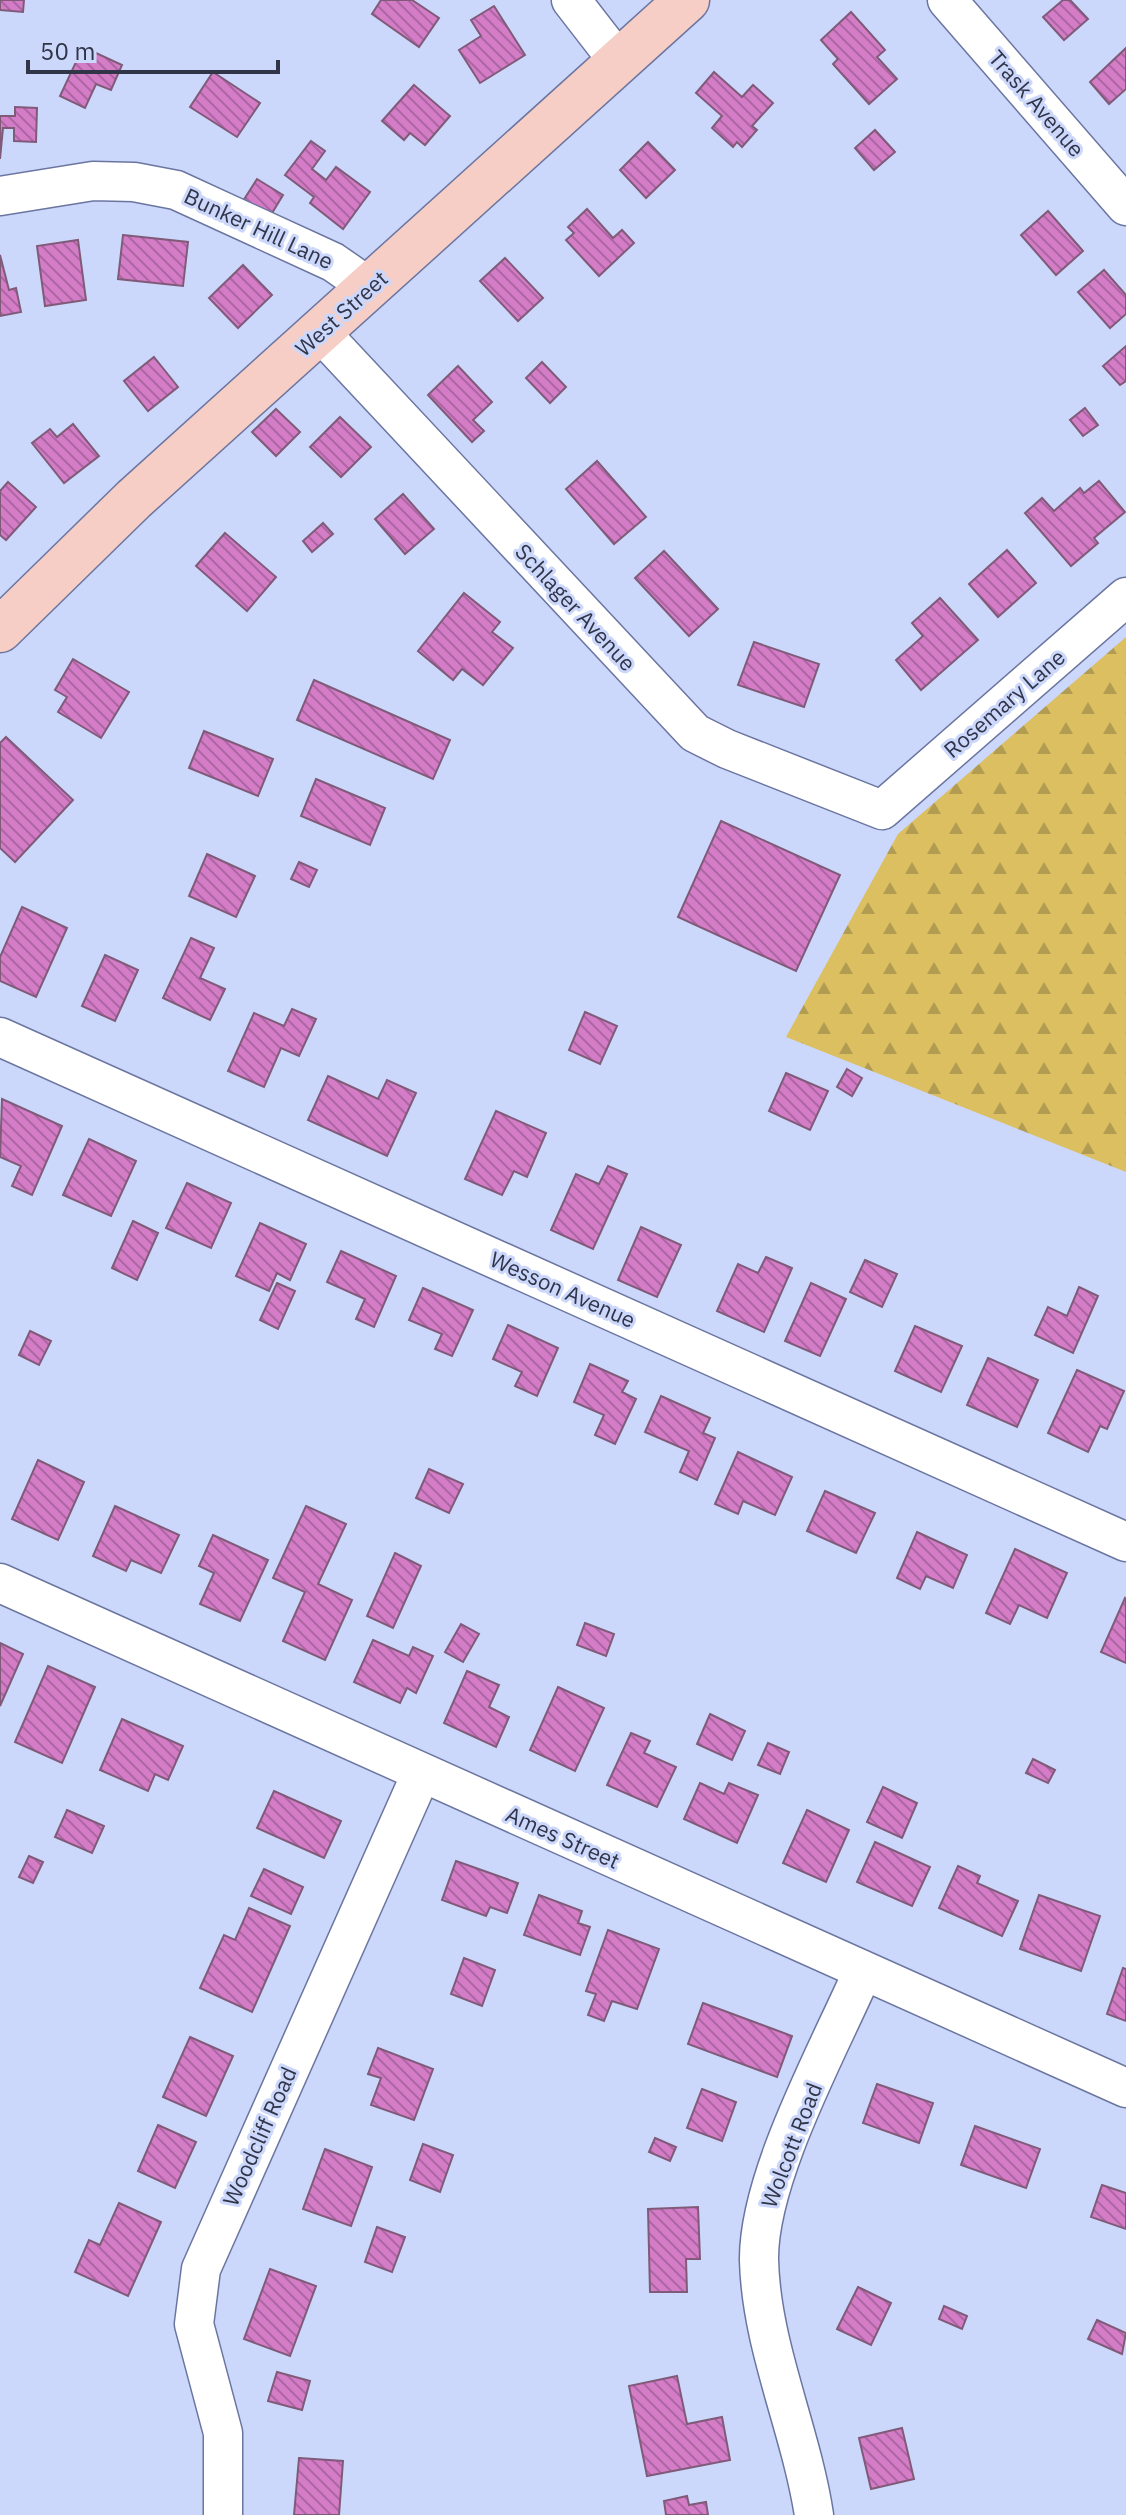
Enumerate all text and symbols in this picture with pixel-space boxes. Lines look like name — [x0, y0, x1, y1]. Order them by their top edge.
scale bar — [28, 24, 278, 74]
text: 50 m — [40, 35, 95, 67]
street label: Trask Avenue — [983, 44, 1091, 162]
street label: Bunker Hill Lane — [180, 181, 338, 275]
street label: West Street — [289, 264, 393, 362]
street label: Schlager Avenue — [509, 537, 643, 677]
street label: Rosemary Lane — [937, 642, 1071, 764]
street label: Wesson Avenue — [486, 1244, 640, 1334]
street label: Ames Street — [502, 1799, 624, 1875]
street label: Woodcliff Road — [215, 2062, 303, 2210]
street label: Wolcott Road — [754, 2078, 828, 2212]

